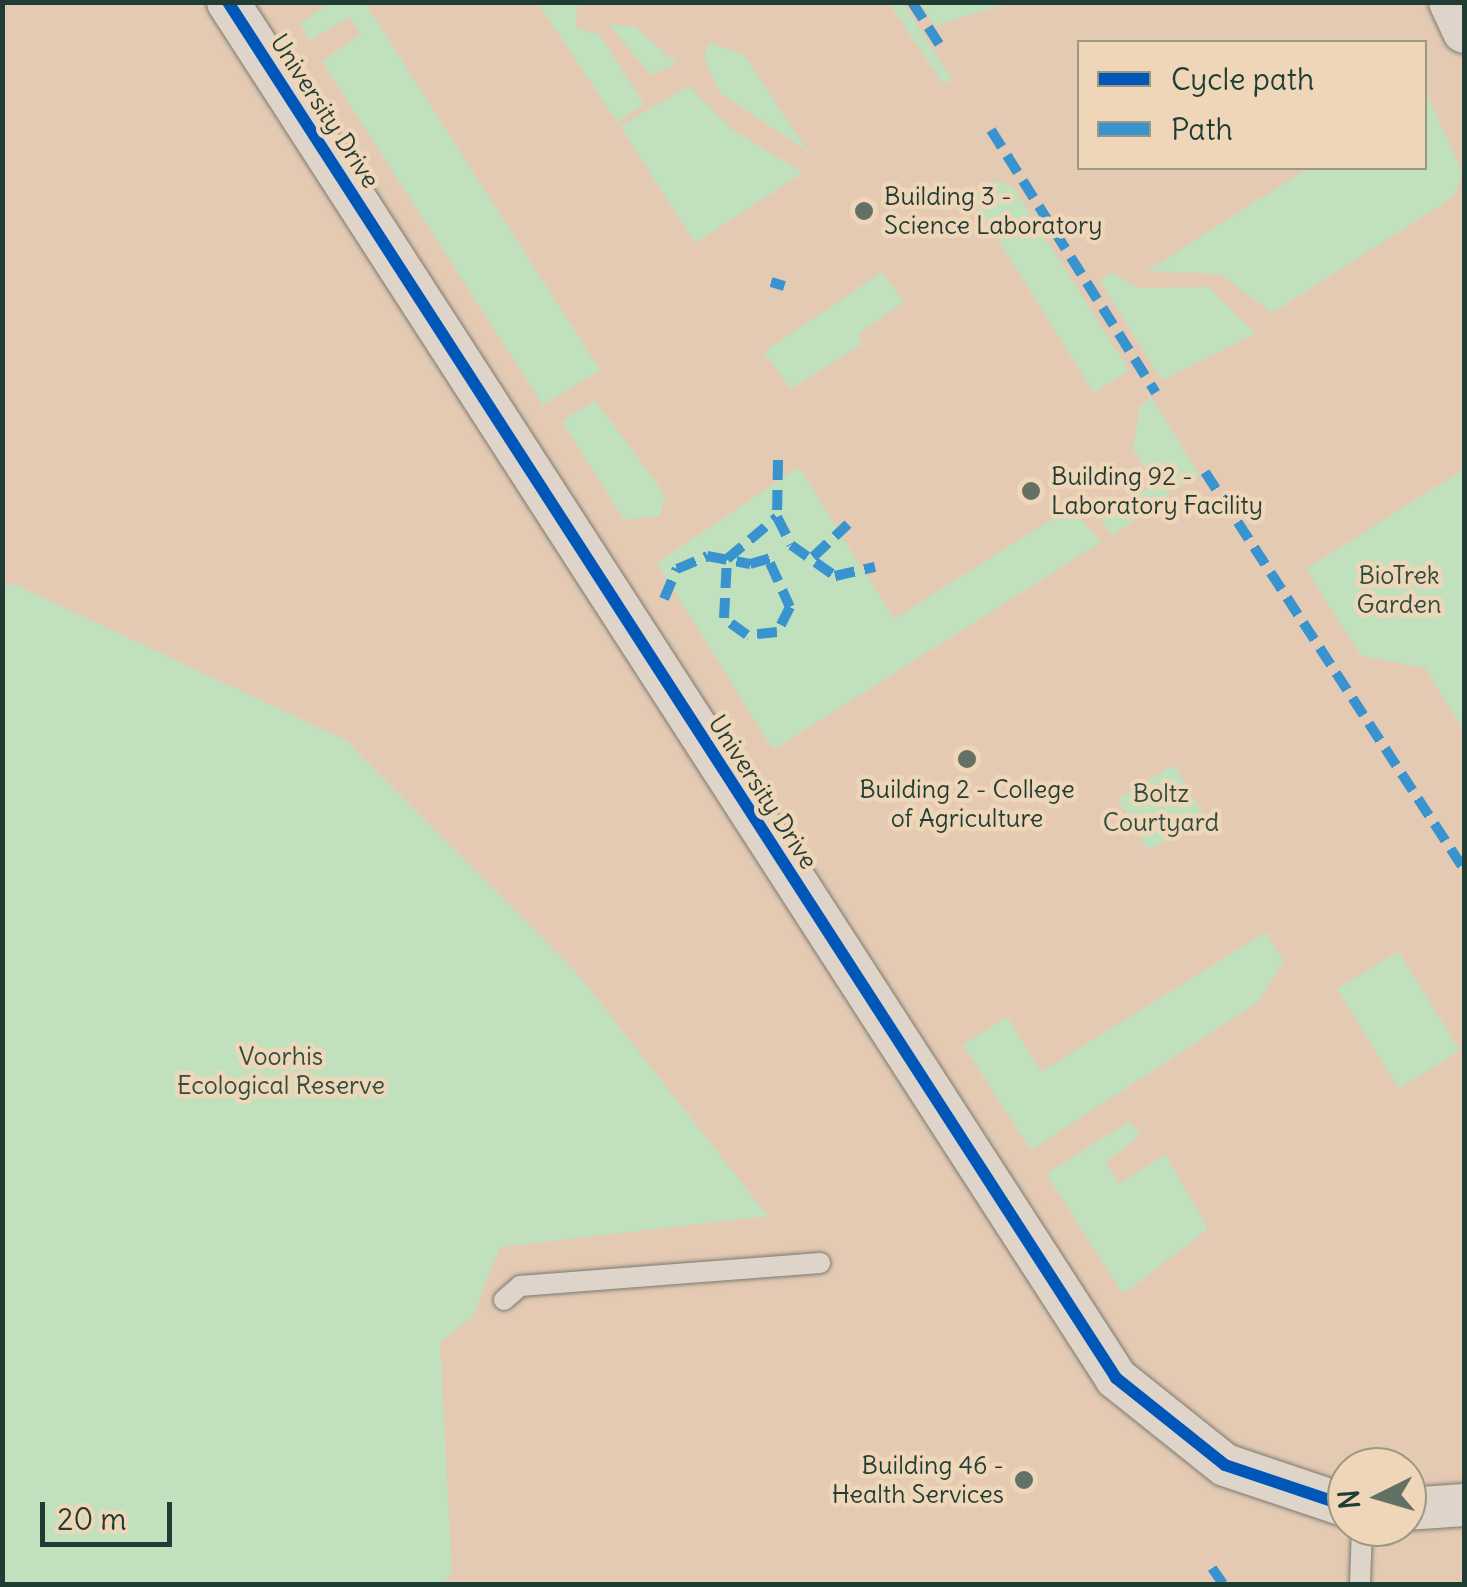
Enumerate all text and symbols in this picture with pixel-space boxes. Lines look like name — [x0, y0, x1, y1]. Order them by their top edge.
street label: University Drive — [264, 28, 386, 194]
legend — [1077, 40, 1427, 170]
text: Cycle path — [1171, 60, 1314, 98]
text: Path — [1171, 110, 1233, 148]
place label: Building 3 - Science Laboratory — [884, 182, 1102, 241]
marker: Building 3 - Science Laboratory — [853, 200, 875, 222]
place label: Building 92 - Laboratory Facility — [1051, 462, 1263, 521]
marker: Building 92 - Laboratory Facility — [1020, 480, 1042, 502]
park label: BioTrek Garden — [1357, 561, 1441, 620]
street label: University Drive — [702, 709, 824, 875]
marker: Building 2 - College of Agriculture — [956, 748, 978, 770]
place label: Building 2 - College of Agriculture — [859, 775, 1075, 834]
park label: Boltz Courtyard — [1103, 779, 1219, 838]
park label: Voorhis Ecological Reserve — [177, 1042, 385, 1101]
north arrow — [1327, 1447, 1427, 1547]
place label: Building 46 - Health Services — [832, 1451, 1004, 1510]
marker: Building 46 - Health Services — [1013, 1469, 1035, 1491]
scale bar — [45, 1482, 178, 1544]
text: N — [1330, 1488, 1368, 1511]
text: 20 m — [57, 1500, 127, 1538]

